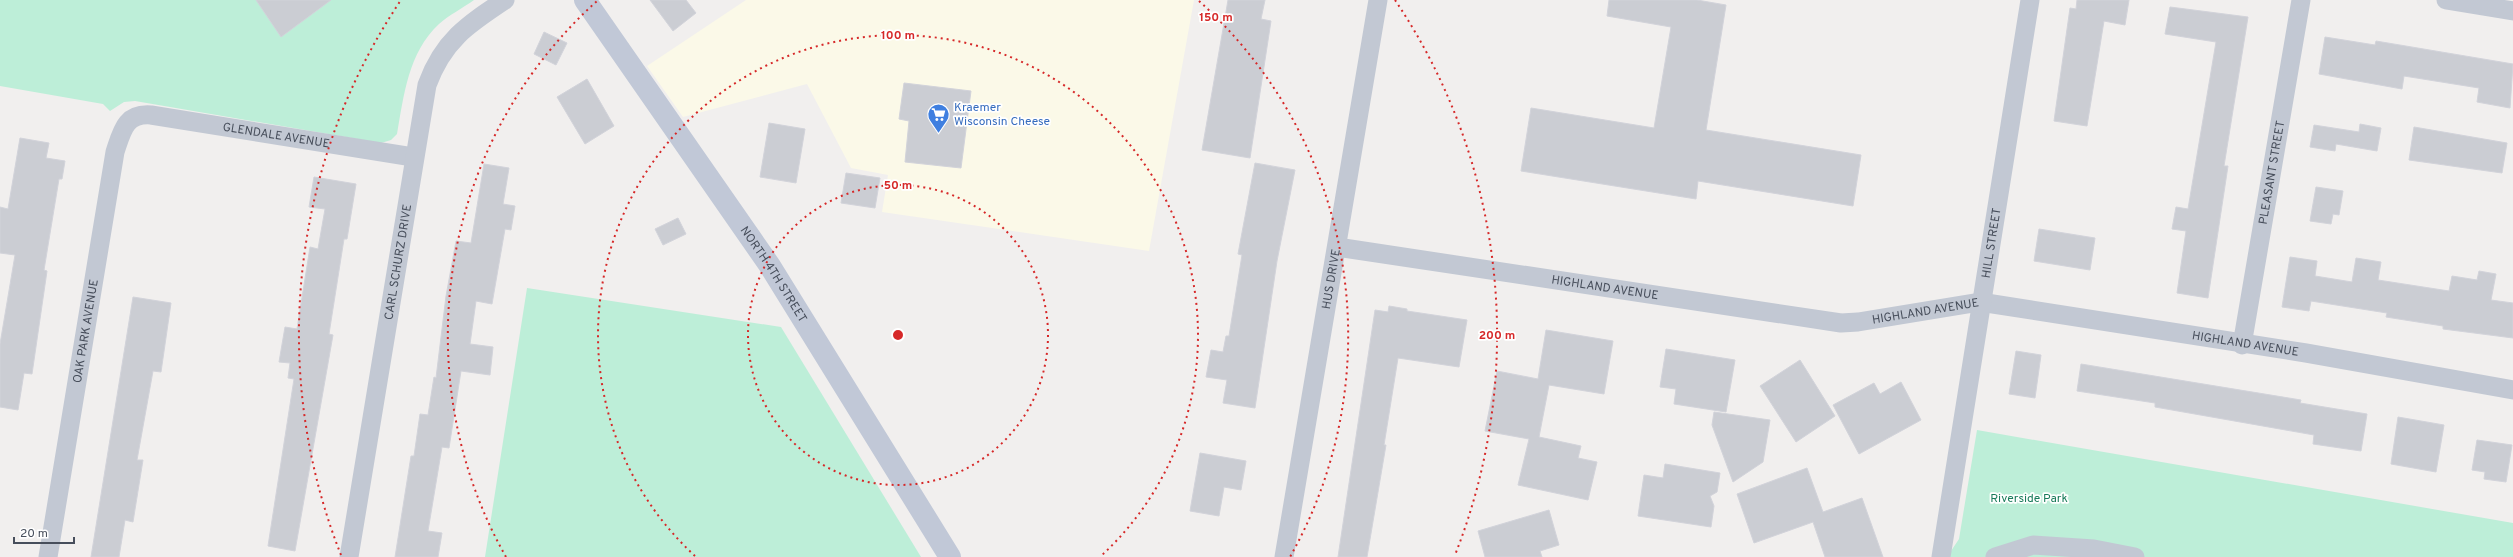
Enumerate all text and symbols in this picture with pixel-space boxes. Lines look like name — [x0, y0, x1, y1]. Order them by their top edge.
text: 150 m — [1199, 10, 1233, 26]
text: 100 m — [881, 28, 915, 44]
place label: Kraemer Wisconsin Cheese — [954, 100, 1050, 130]
supermarket icon: Kraemer Wisconsin Cheese — [926, 101, 952, 134]
street label: PLEASANT STREET — [2256, 119, 2289, 226]
street label: GLENDALE AVENUE — [221, 120, 331, 153]
text: 50 m — [884, 178, 912, 194]
street label: CARL SCHURZ DRIVE — [381, 203, 416, 321]
street label: HILL STREET — [1979, 207, 2006, 279]
street label: NORTH 4TH STREET — [736, 224, 810, 326]
street label: HUS DRIVE — [1319, 248, 1345, 311]
street label: HIGHLAND AVENUE — [1550, 272, 1659, 304]
street label: OAK PARK AVENUE — [70, 278, 103, 384]
street label: HIGHLAND AVENUE — [1871, 295, 1980, 329]
centre of rings — [891, 328, 905, 342]
text: 200 m — [1479, 328, 1515, 344]
street label: HIGHLAND AVENUE — [2191, 328, 2300, 361]
park label: Riverside Park — [1990, 491, 2068, 507]
scale bar — [14, 519, 74, 545]
text: 20 m — [20, 526, 48, 542]

